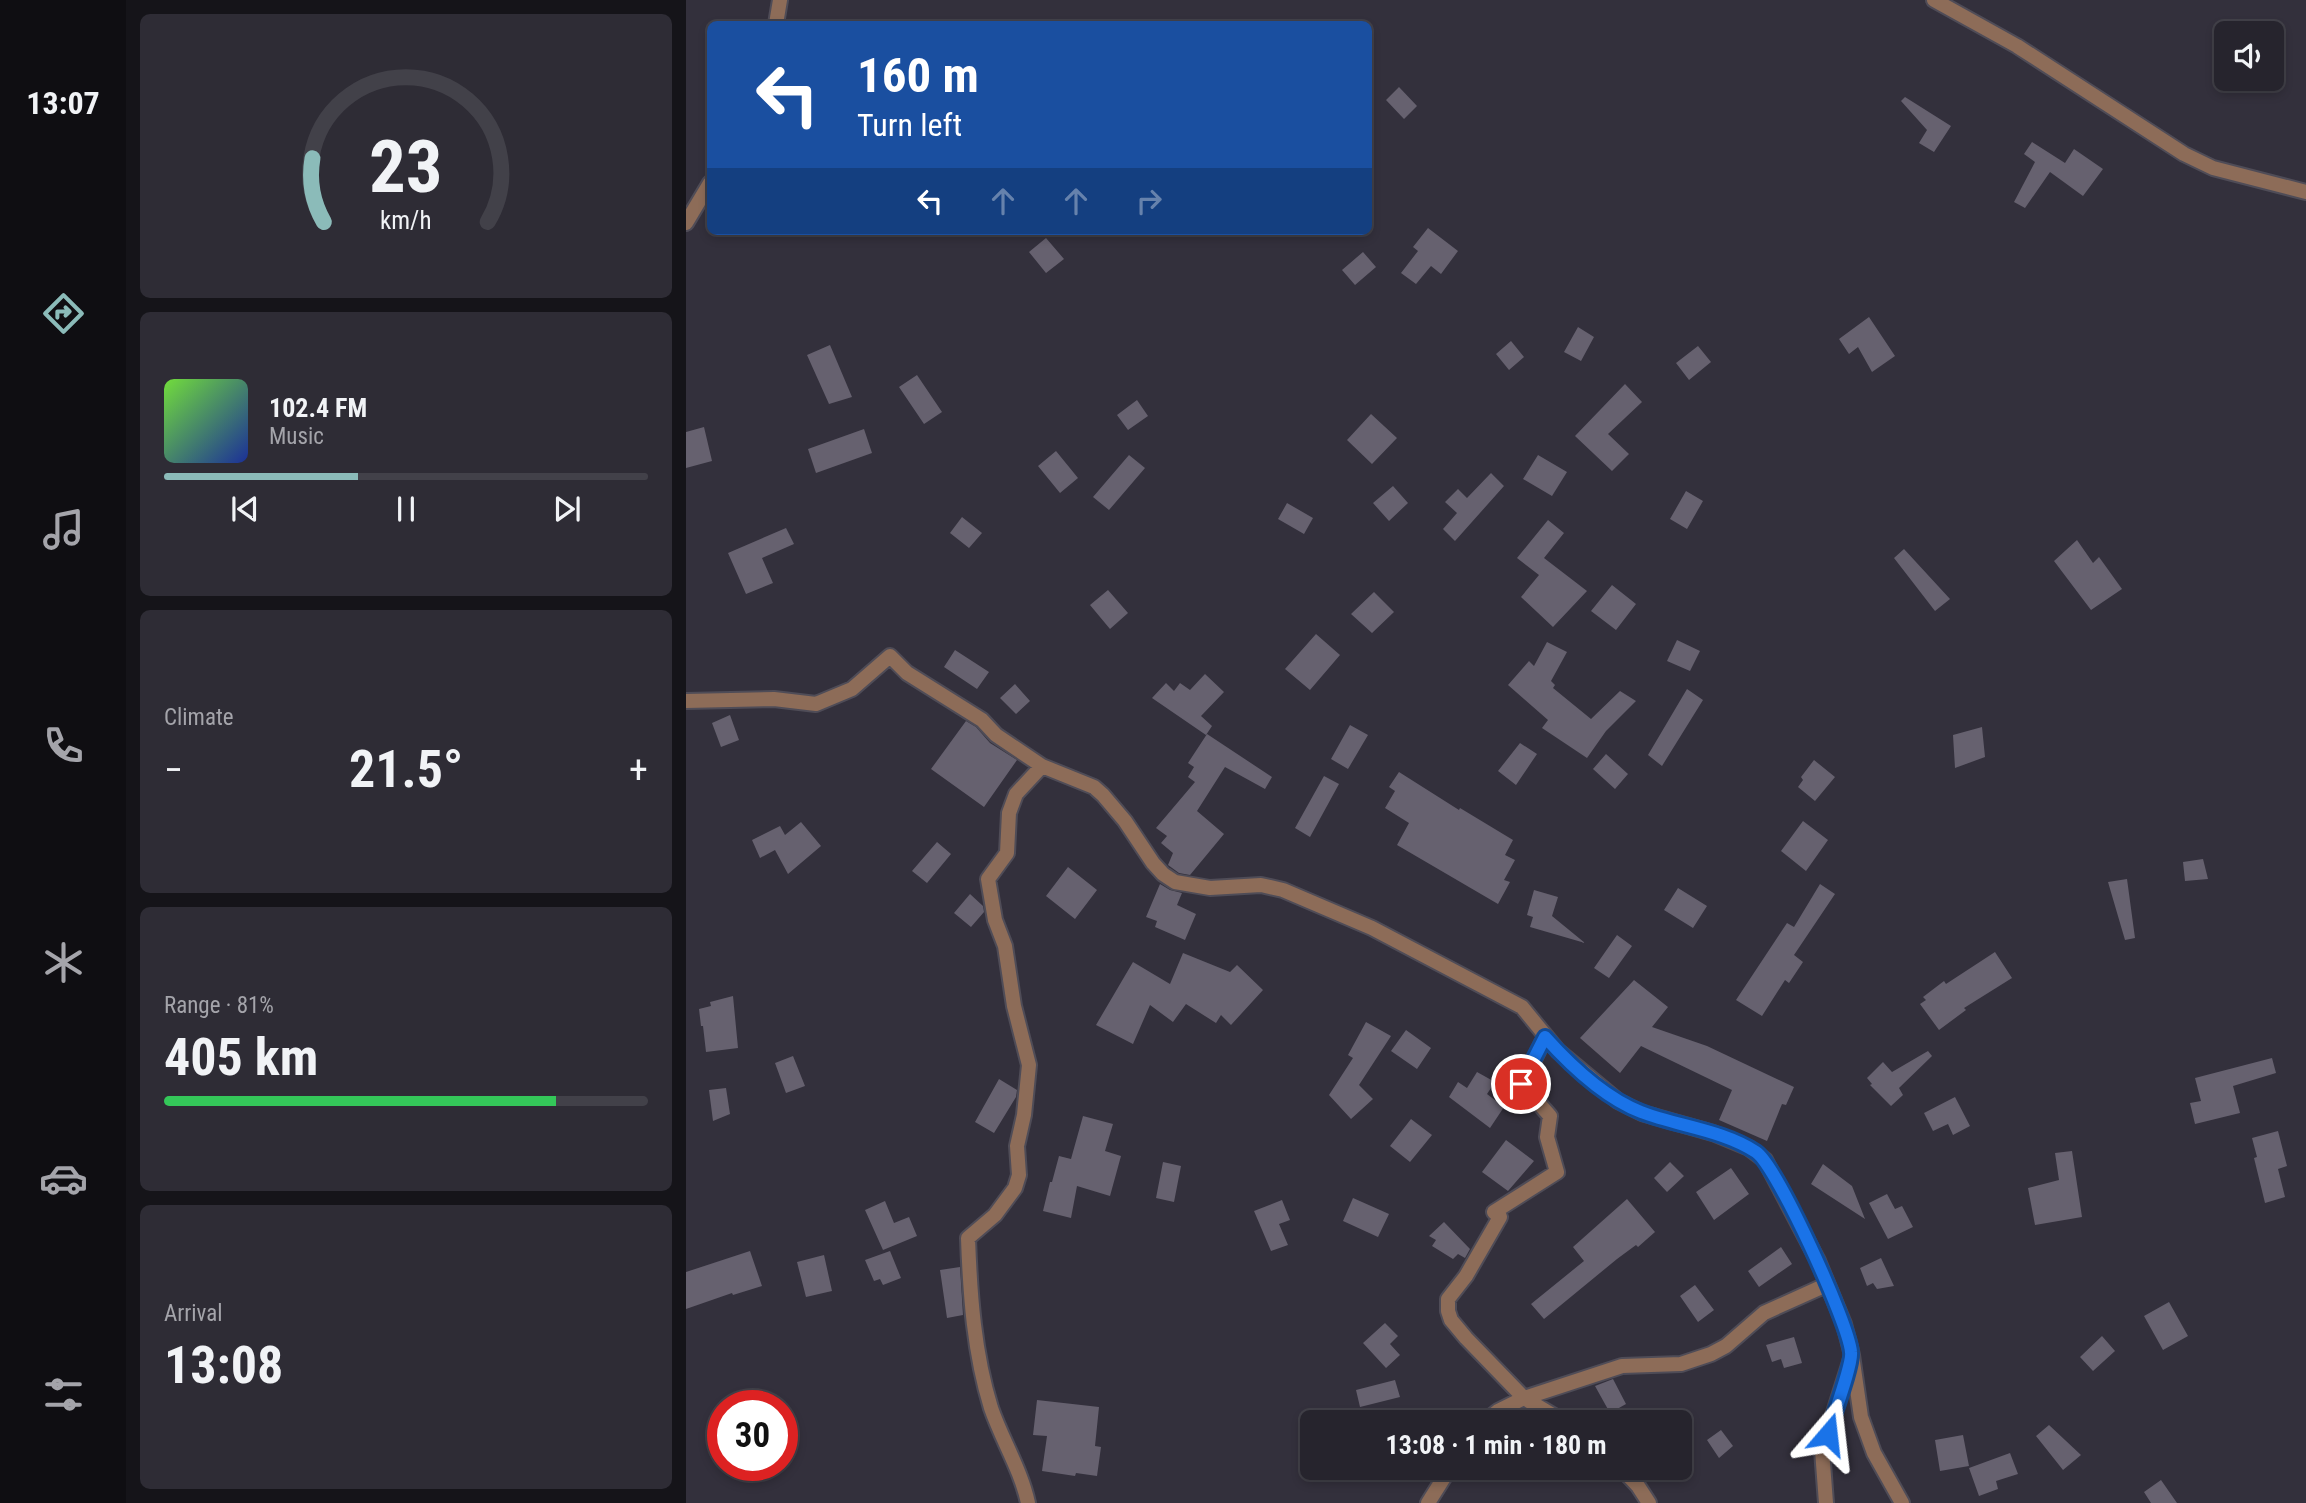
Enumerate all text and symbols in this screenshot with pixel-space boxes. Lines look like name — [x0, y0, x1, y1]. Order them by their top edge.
map controls — [2214, 21, 2284, 91]
button: sound — [2214, 21, 2284, 91]
text: 160 m — [857, 47, 979, 104]
icon: left — [742, 49, 833, 140]
text: 13:07 — [26, 84, 100, 122]
text: Turn left — [857, 106, 962, 144]
text: 23 — [369, 124, 443, 210]
icon: left — [911, 182, 949, 220]
icon: ahead — [984, 182, 1022, 220]
icon: ahead — [1057, 182, 1095, 220]
icon: right — [1130, 182, 1168, 220]
text: km/h — [380, 206, 432, 235]
icon: directions — [39, 289, 88, 338]
text: 102.4 FM — [269, 393, 367, 423]
text: Music — [269, 423, 324, 450]
icon: previous — [226, 490, 264, 528]
icon: pause — [387, 490, 425, 528]
icon: next — [548, 490, 586, 528]
icon: music — [39, 505, 88, 554]
text: Climate — [164, 704, 234, 731]
icon: phone — [39, 721, 88, 770]
text: 21.5° — [349, 739, 463, 800]
text: − — [164, 748, 183, 792]
text: + — [629, 748, 648, 792]
icon: climate — [39, 938, 88, 987]
text: Range · 81% — [164, 992, 274, 1019]
text: 405 km — [164, 1027, 318, 1088]
pin — [1491, 1054, 1551, 1114]
icon: arrive — [1502, 1065, 1540, 1103]
icon: car — [39, 1154, 88, 1203]
text: Arrival — [164, 1300, 223, 1327]
text: 13:08 — [164, 1335, 283, 1396]
icon: filters — [39, 1370, 88, 1419]
speed limit sign: 30 — [707, 1390, 798, 1481]
position arrow — [1791, 1397, 1865, 1471]
text: 13:08 · 1 min · 180 m — [1386, 1430, 1606, 1460]

